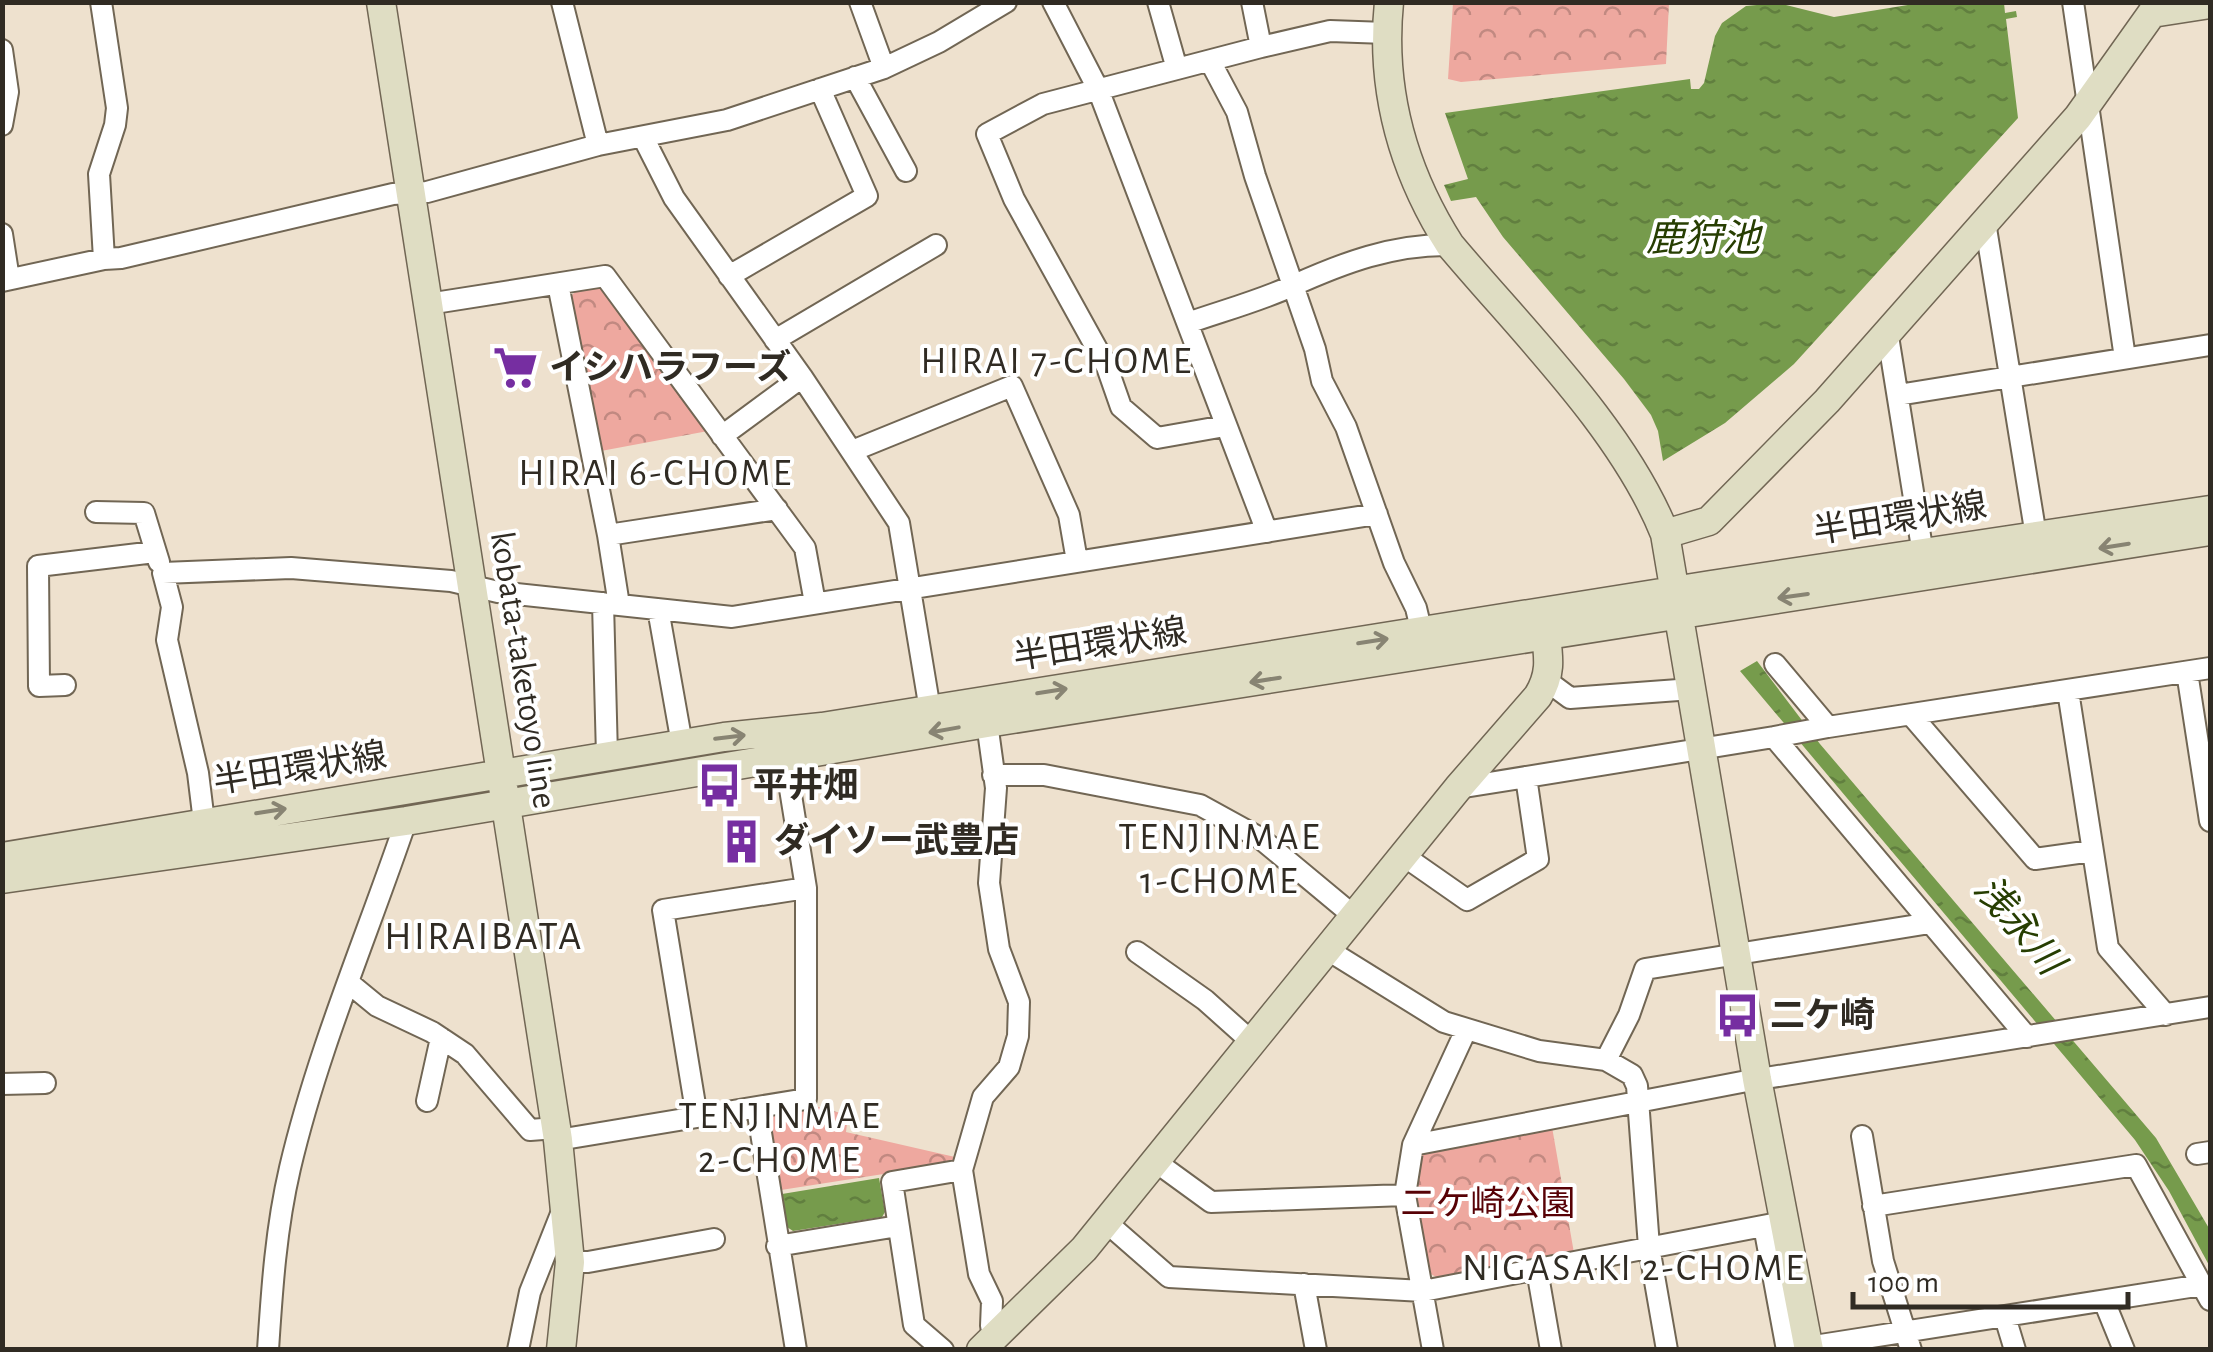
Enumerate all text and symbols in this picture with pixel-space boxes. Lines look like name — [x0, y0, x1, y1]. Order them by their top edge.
water label: 鹿狩池 — [1646, 219, 1764, 259]
district label: HIRAI 7-CHOME — [920, 343, 1194, 381]
supermarket icon: イシハラフーズ — [492, 344, 540, 392]
place label: イシハラフーズ — [549, 348, 791, 386]
district label: HIRAI 6-CHOME — [518, 455, 794, 493]
street label: 半田環状線 — [1811, 486, 1989, 550]
street label: kobata-taketoyo line — [484, 529, 562, 811]
one-way arrow — [2099, 537, 2131, 556]
one-way arrow — [1777, 587, 1810, 605]
street label: 半田環状線 — [1011, 612, 1189, 676]
one-way arrow — [1356, 631, 1388, 649]
one-way arrow — [1249, 671, 1281, 689]
one-way arrow — [1035, 681, 1067, 700]
one-way arrow — [928, 722, 960, 740]
one-way arrow — [713, 727, 745, 746]
street label: 半田環状線 — [211, 736, 389, 800]
bus stop icon: 平井畑 — [696, 762, 744, 810]
place label: 平井畑 — [753, 767, 858, 804]
one-way arrow — [254, 802, 287, 820]
building icon: ダイソー武豊店 — [717, 817, 765, 865]
district label: TENJINMAE 1-CHOME — [1118, 819, 1322, 901]
place label: ダイソー武豊店 — [774, 821, 1019, 859]
water label: 浅永川 — [1967, 869, 2073, 985]
district label: HIRAIBATA — [384, 917, 584, 957]
bus stop icon: 二ケ崎 — [1713, 992, 1761, 1040]
place label: 二ケ崎 — [1770, 997, 1875, 1034]
district label: TENJINMAE 2-CHOME — [678, 1098, 882, 1180]
park label: 二ケ崎公園 — [1400, 1185, 1576, 1222]
scale bar — [1853, 1247, 2128, 1309]
district label: NIGASAKI 2-CHOME — [1462, 1250, 1806, 1288]
text: 100 m — [1868, 1268, 1939, 1298]

